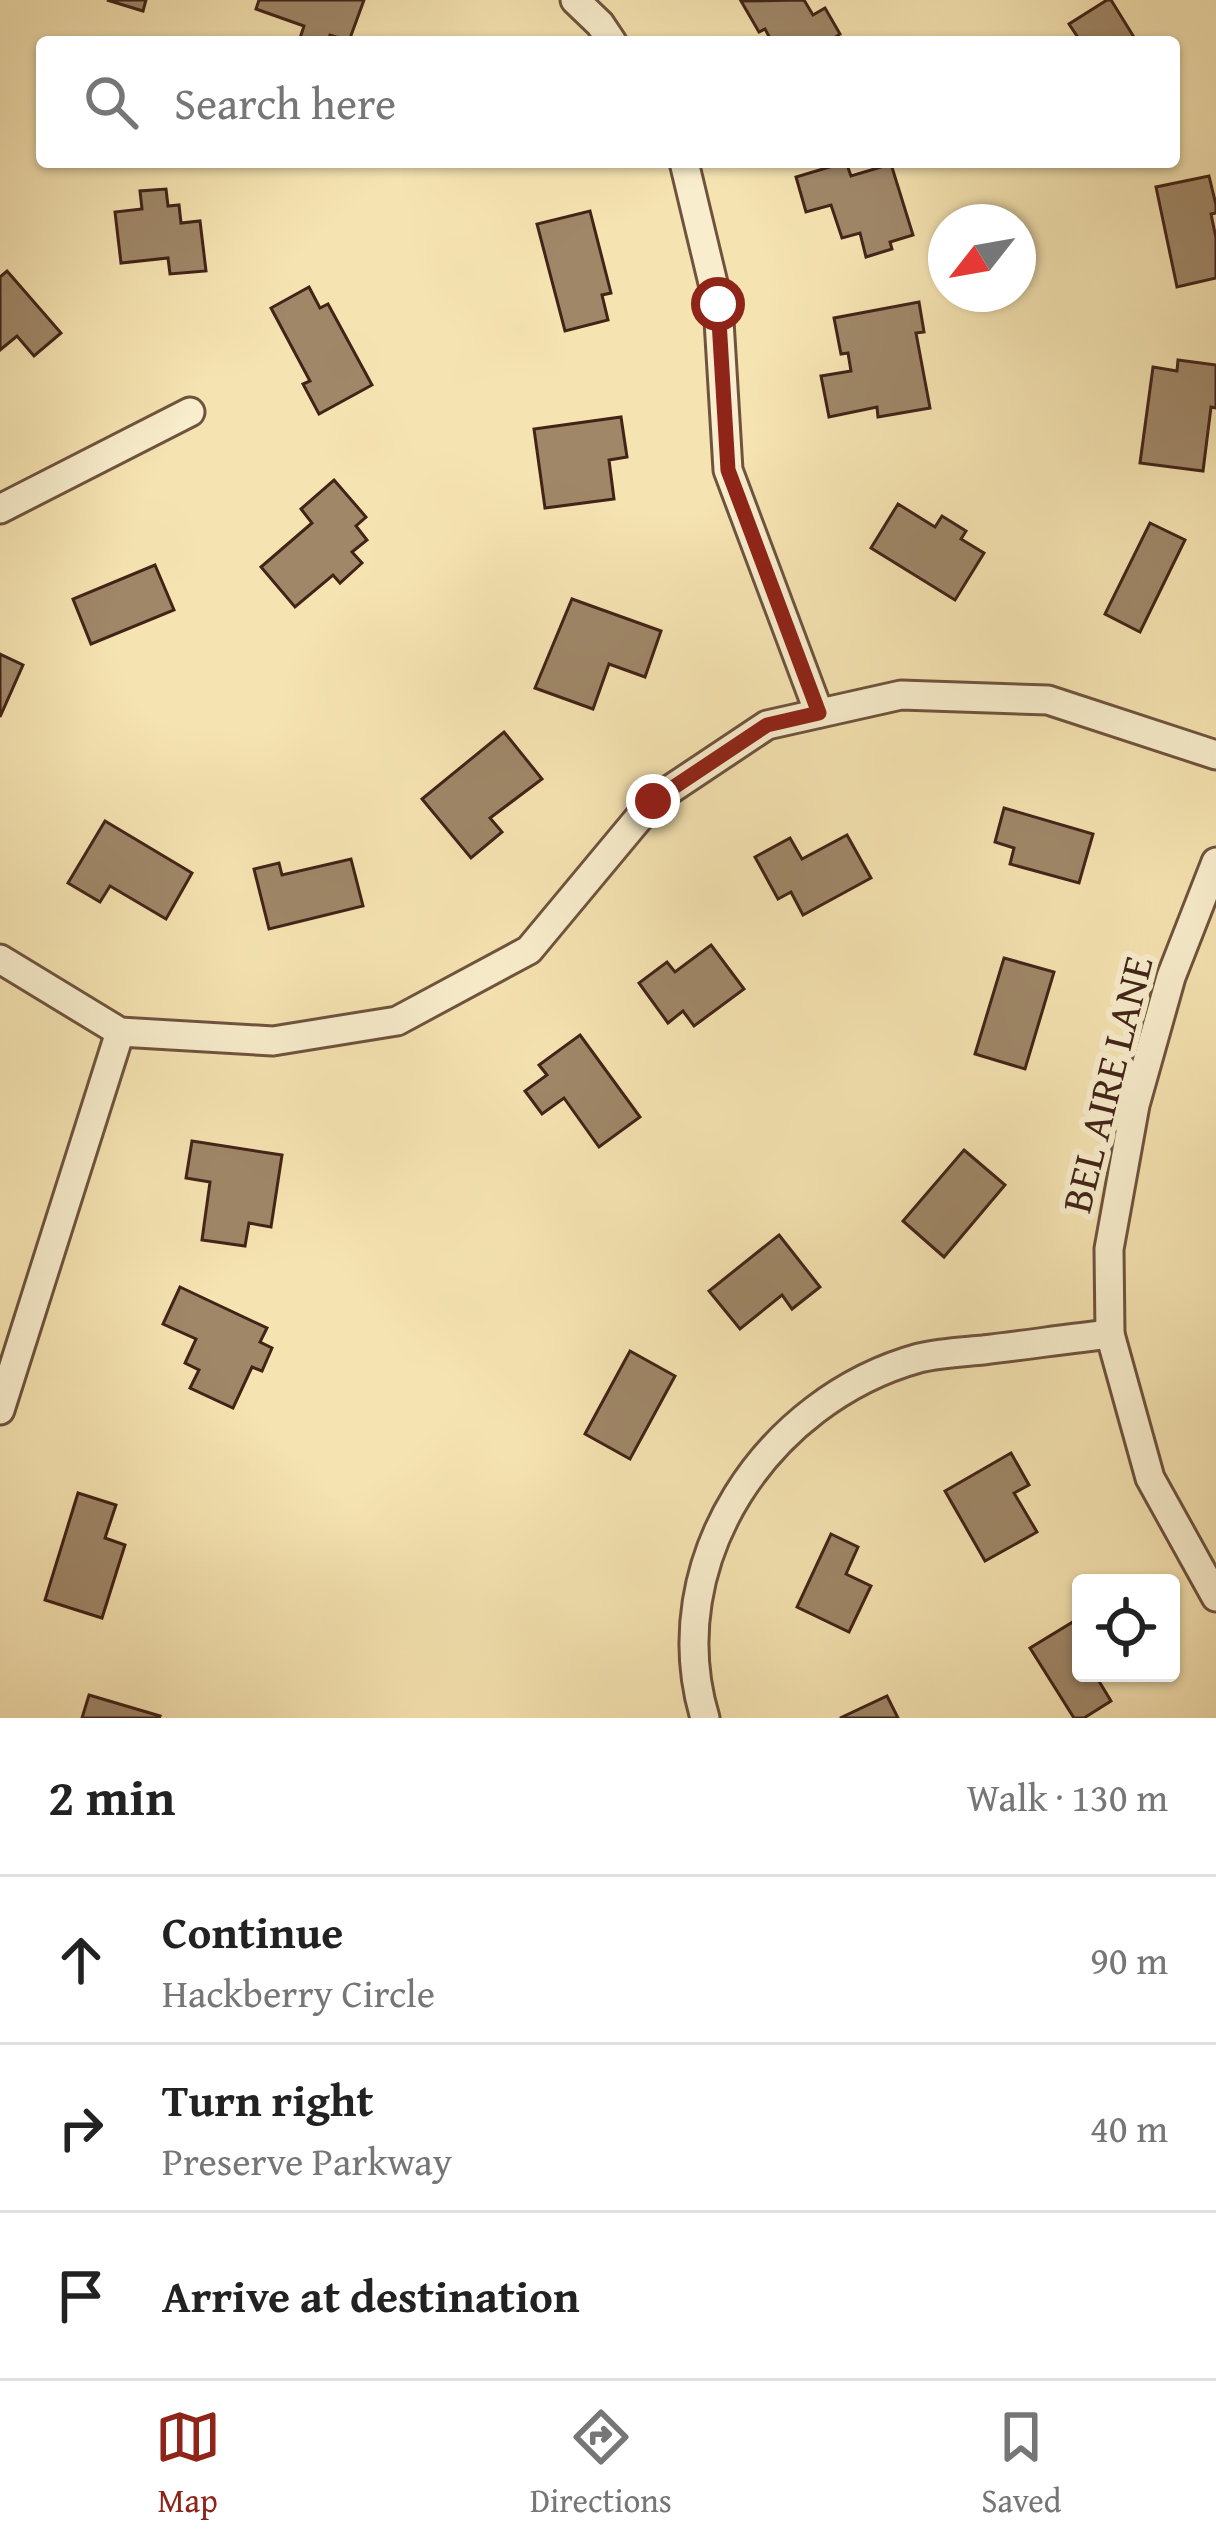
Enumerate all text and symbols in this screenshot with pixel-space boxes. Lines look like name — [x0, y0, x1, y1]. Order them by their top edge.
search box — [36, 36, 1180, 168]
icon: search — [78, 69, 144, 135]
text: Search here — [174, 70, 396, 135]
north arrow — [928, 204, 1036, 312]
route start — [691, 277, 745, 331]
route end — [626, 774, 680, 828]
street label: BEL AIRE LANE — [1045, 949, 1167, 1219]
map controls — [1072, 1574, 1180, 1682]
button: locate — [1072, 1574, 1180, 1682]
text: 2 min — [48, 1759, 175, 1834]
text: Walk · 130 m — [967, 1768, 1168, 1825]
text: Continue — [162, 1899, 343, 1964]
icon: ahead — [48, 1927, 114, 1993]
text: 90 m — [1090, 1931, 1168, 1988]
text: Hackberry Circle — [162, 1964, 435, 2021]
text: Turn right — [162, 2067, 374, 2132]
icon: right — [48, 2095, 114, 2161]
text: 40 m — [1090, 2099, 1168, 2156]
text: Preserve Parkway — [162, 2132, 452, 2189]
icon: arrive — [48, 2263, 114, 2329]
text: Arrive at destination — [162, 2263, 580, 2328]
tab: Map — [155, 2404, 221, 2524]
tab: Directions — [530, 2404, 672, 2524]
tab: Saved — [981, 2404, 1061, 2524]

